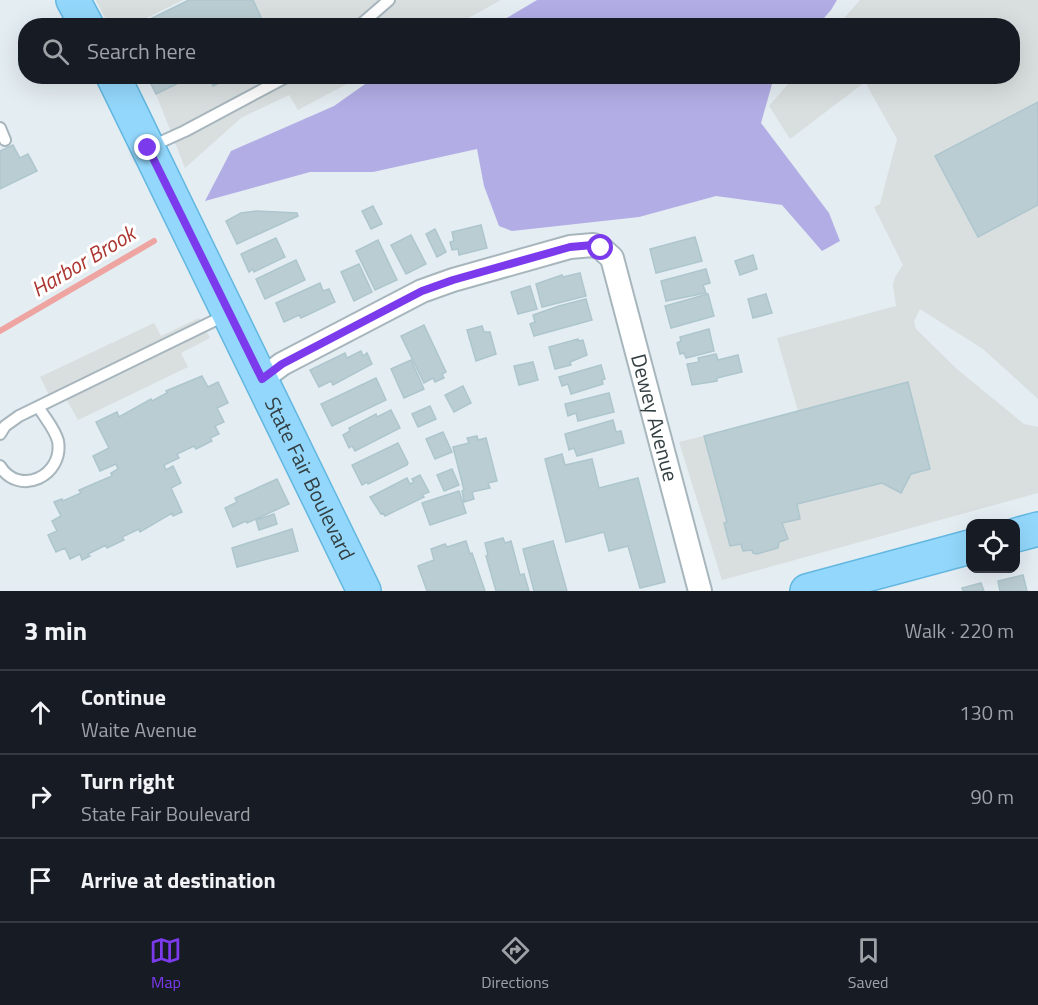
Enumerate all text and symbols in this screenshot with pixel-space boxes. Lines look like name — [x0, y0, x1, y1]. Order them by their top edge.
search box — [18, 18, 1020, 84]
text: Search here — [87, 34, 196, 68]
icon: search — [39, 35, 72, 68]
route end — [134, 134, 160, 160]
water label: Harbor Brook — [24, 215, 143, 305]
route start — [587, 234, 613, 260]
street label: Dewey Avenue — [623, 350, 687, 485]
street label: State Fair Boulevard — [257, 391, 364, 565]
map controls — [966, 519, 1020, 573]
button: locate — [966, 519, 1020, 573]
text: 3 min — [24, 611, 87, 650]
text: Walk · 220 m — [905, 615, 1014, 646]
text: Continue — [81, 680, 166, 714]
icon: ahead — [24, 696, 57, 729]
text: 130 m — [959, 697, 1014, 728]
text: Waite Avenue — [81, 714, 197, 745]
text: Turn right — [81, 764, 175, 798]
icon: right — [24, 780, 57, 813]
text: 90 m — [970, 781, 1014, 812]
text: State Fair Boulevard — [81, 798, 251, 829]
text: Arrive at destination — [81, 863, 276, 897]
icon: arrive — [24, 864, 57, 897]
tab: Map — [149, 934, 182, 994]
tab: Directions — [481, 934, 549, 994]
tab: Saved — [848, 934, 889, 994]

